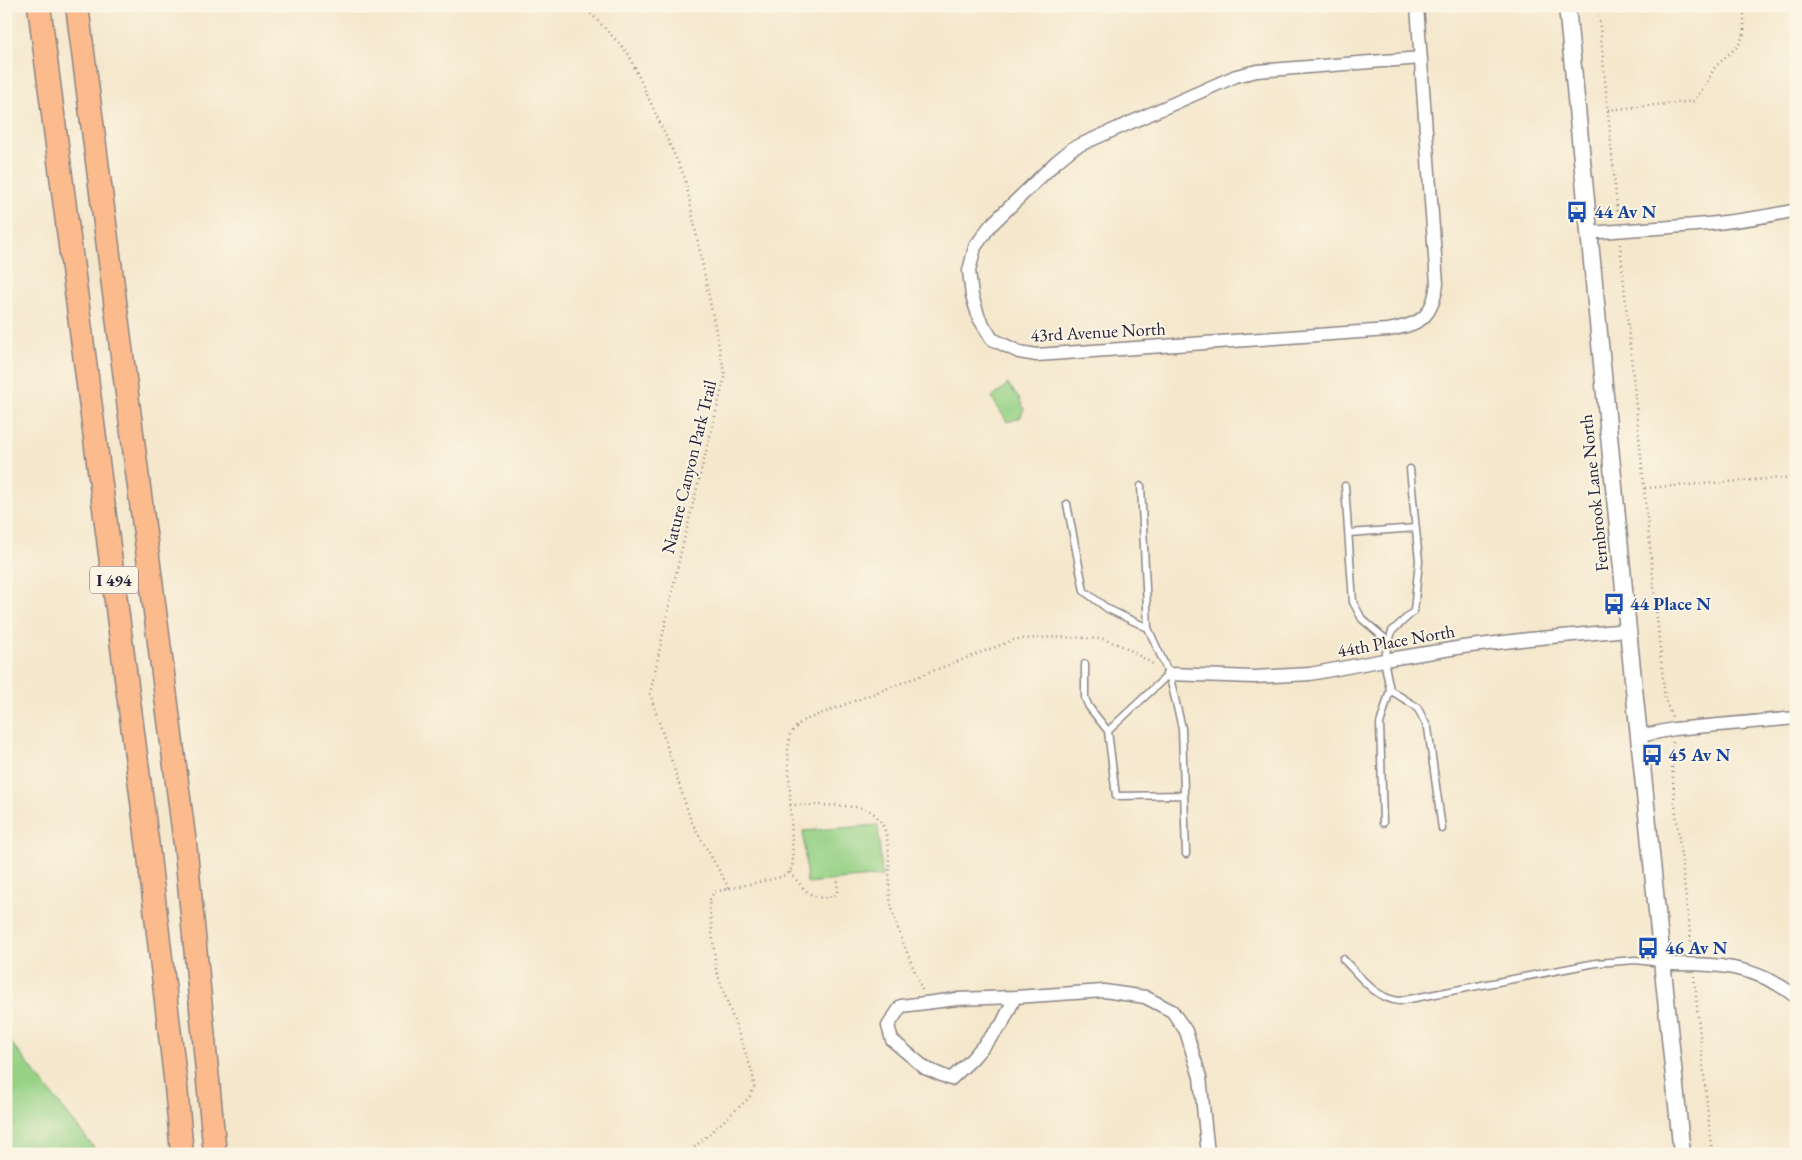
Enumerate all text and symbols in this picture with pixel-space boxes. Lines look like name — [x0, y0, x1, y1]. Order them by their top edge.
bus stop icon: 44 Av N — [1564, 199, 1590, 225]
place label: 44 Av N — [1594, 200, 1657, 223]
street label: 43rd Avenue North — [1030, 316, 1166, 347]
street label: Nature Canyon Park Trail — [656, 378, 721, 556]
street label: Fernbrook Lane North — [1574, 413, 1613, 573]
road number: I 494 — [90, 566, 138, 594]
bus stop icon: 44 Place N — [1601, 591, 1627, 617]
place label: 44 Place N — [1630, 592, 1711, 615]
street label: 44th Place North — [1335, 619, 1456, 662]
bus stop icon: 45 Av N — [1639, 742, 1665, 768]
place label: 45 Av N — [1668, 743, 1731, 766]
bus stop icon: 46 Av N — [1635, 935, 1661, 961]
place label: 46 Av N — [1665, 936, 1728, 959]

